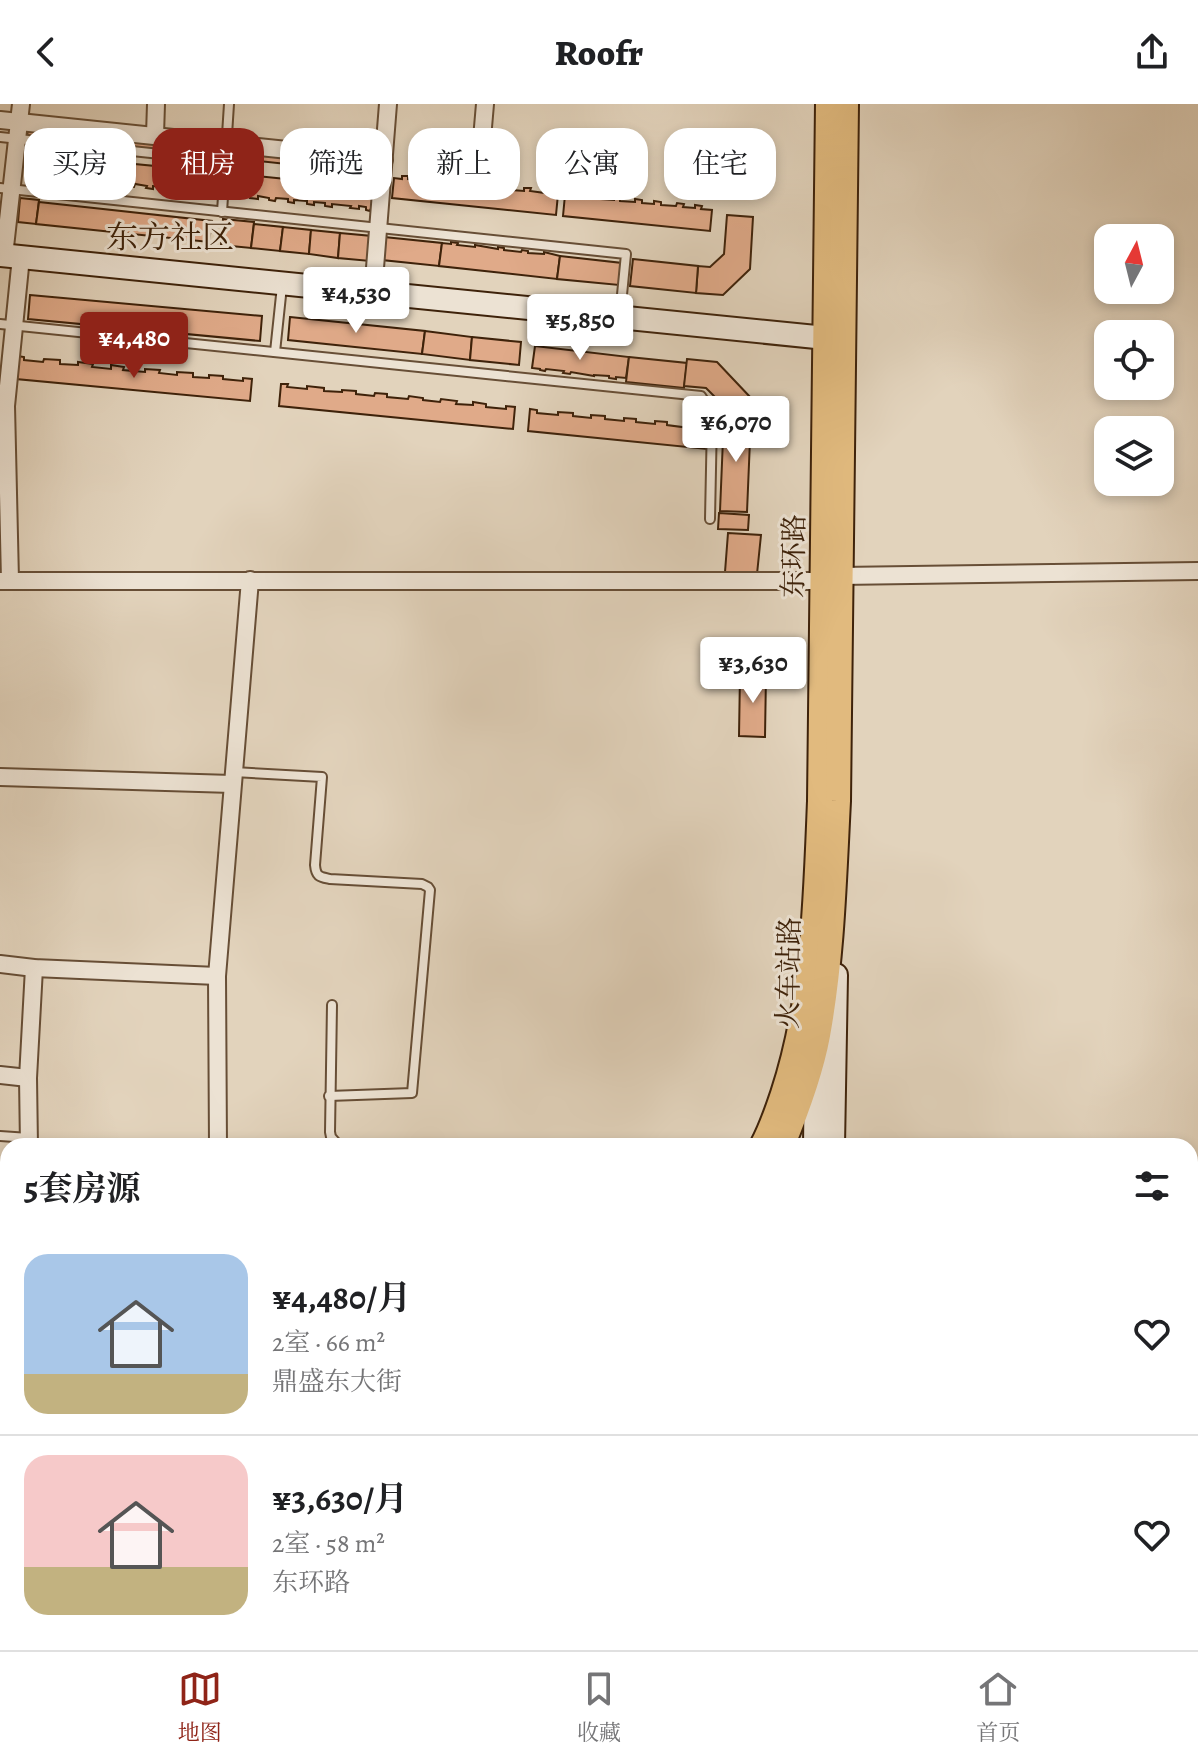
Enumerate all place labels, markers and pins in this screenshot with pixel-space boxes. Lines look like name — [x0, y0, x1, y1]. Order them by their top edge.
pin: ¥4,530 — [291, 267, 421, 335]
pin: ¥5,850 — [515, 294, 645, 362]
pin: ¥4,480 — [69, 312, 199, 380]
pin: ¥6,070 — [671, 396, 801, 464]
pin: ¥3,630 — [688, 637, 818, 705]

